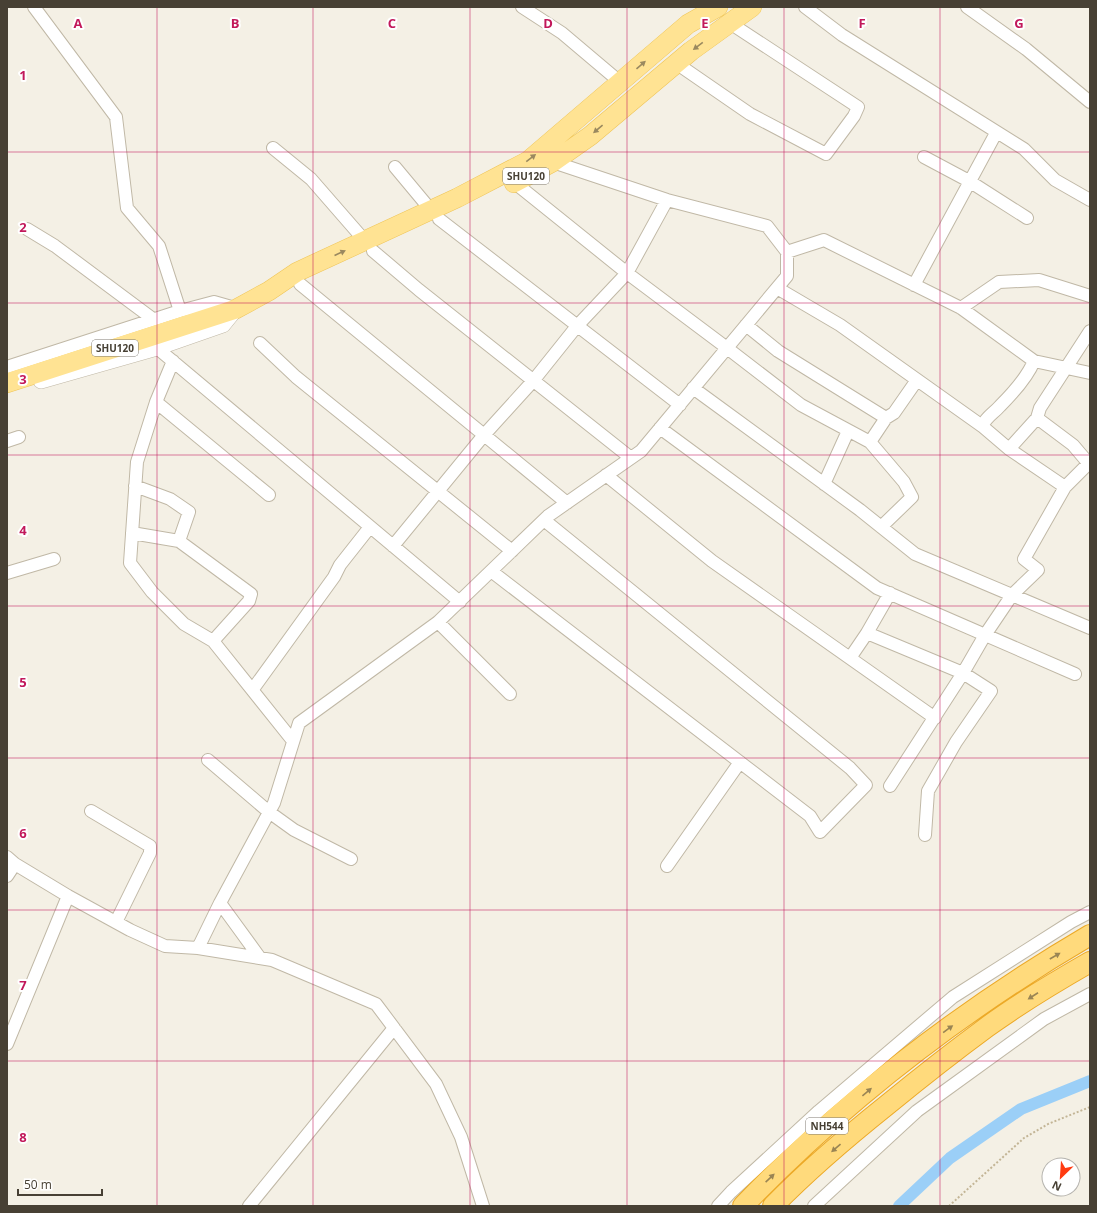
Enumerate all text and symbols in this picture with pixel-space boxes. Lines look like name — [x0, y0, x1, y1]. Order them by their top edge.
text: A — [74, 14, 83, 32]
text: B — [231, 14, 240, 32]
text: C — [388, 14, 396, 32]
text: D — [543, 14, 553, 32]
text: E — [701, 14, 709, 32]
text: F — [858, 14, 866, 32]
text: G — [1014, 14, 1024, 32]
one-way arrow — [692, 42, 703, 50]
one-way arrow — [636, 60, 646, 69]
text: 1 — [19, 66, 27, 84]
one-way arrow — [593, 125, 603, 134]
one-way arrow — [526, 154, 537, 162]
road number: SHU120 — [503, 168, 549, 184]
text: 2 — [19, 218, 27, 236]
one-way arrow — [334, 250, 345, 256]
road number: SHU120 — [92, 340, 138, 356]
text: 3 — [19, 370, 27, 388]
text: 4 — [19, 521, 27, 539]
text: 5 — [19, 673, 27, 691]
text: 6 — [19, 824, 27, 842]
one-way arrow — [1049, 952, 1061, 959]
text: 7 — [19, 976, 27, 994]
one-way arrow — [1028, 992, 1038, 1000]
one-way arrow — [942, 1024, 953, 1033]
one-way arrow — [862, 1087, 873, 1096]
road number: NH544 — [806, 1118, 848, 1134]
text: 8 — [19, 1128, 27, 1146]
one-way arrow — [830, 1143, 841, 1152]
north arrow — [1041, 1157, 1081, 1197]
scale bar — [18, 1171, 102, 1197]
one-way arrow — [765, 1173, 775, 1183]
text: 50 m — [24, 1176, 52, 1193]
text: N — [1049, 1178, 1064, 1195]

